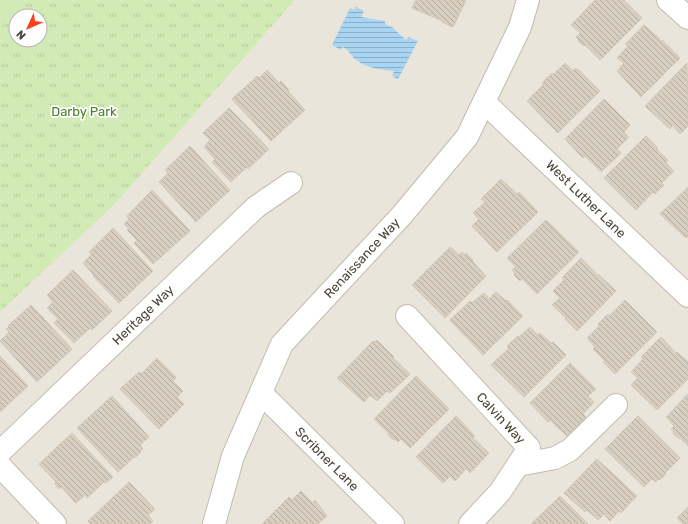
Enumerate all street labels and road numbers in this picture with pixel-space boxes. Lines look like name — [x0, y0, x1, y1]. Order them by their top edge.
street label: West Luther Lane — [543, 157, 629, 241]
street label: Renaissance Way — [321, 215, 403, 301]
street label: Heritage Way — [109, 282, 177, 349]
street label: Calvin Way — [474, 389, 528, 447]
street label: Scribner Lane — [292, 424, 362, 494]

